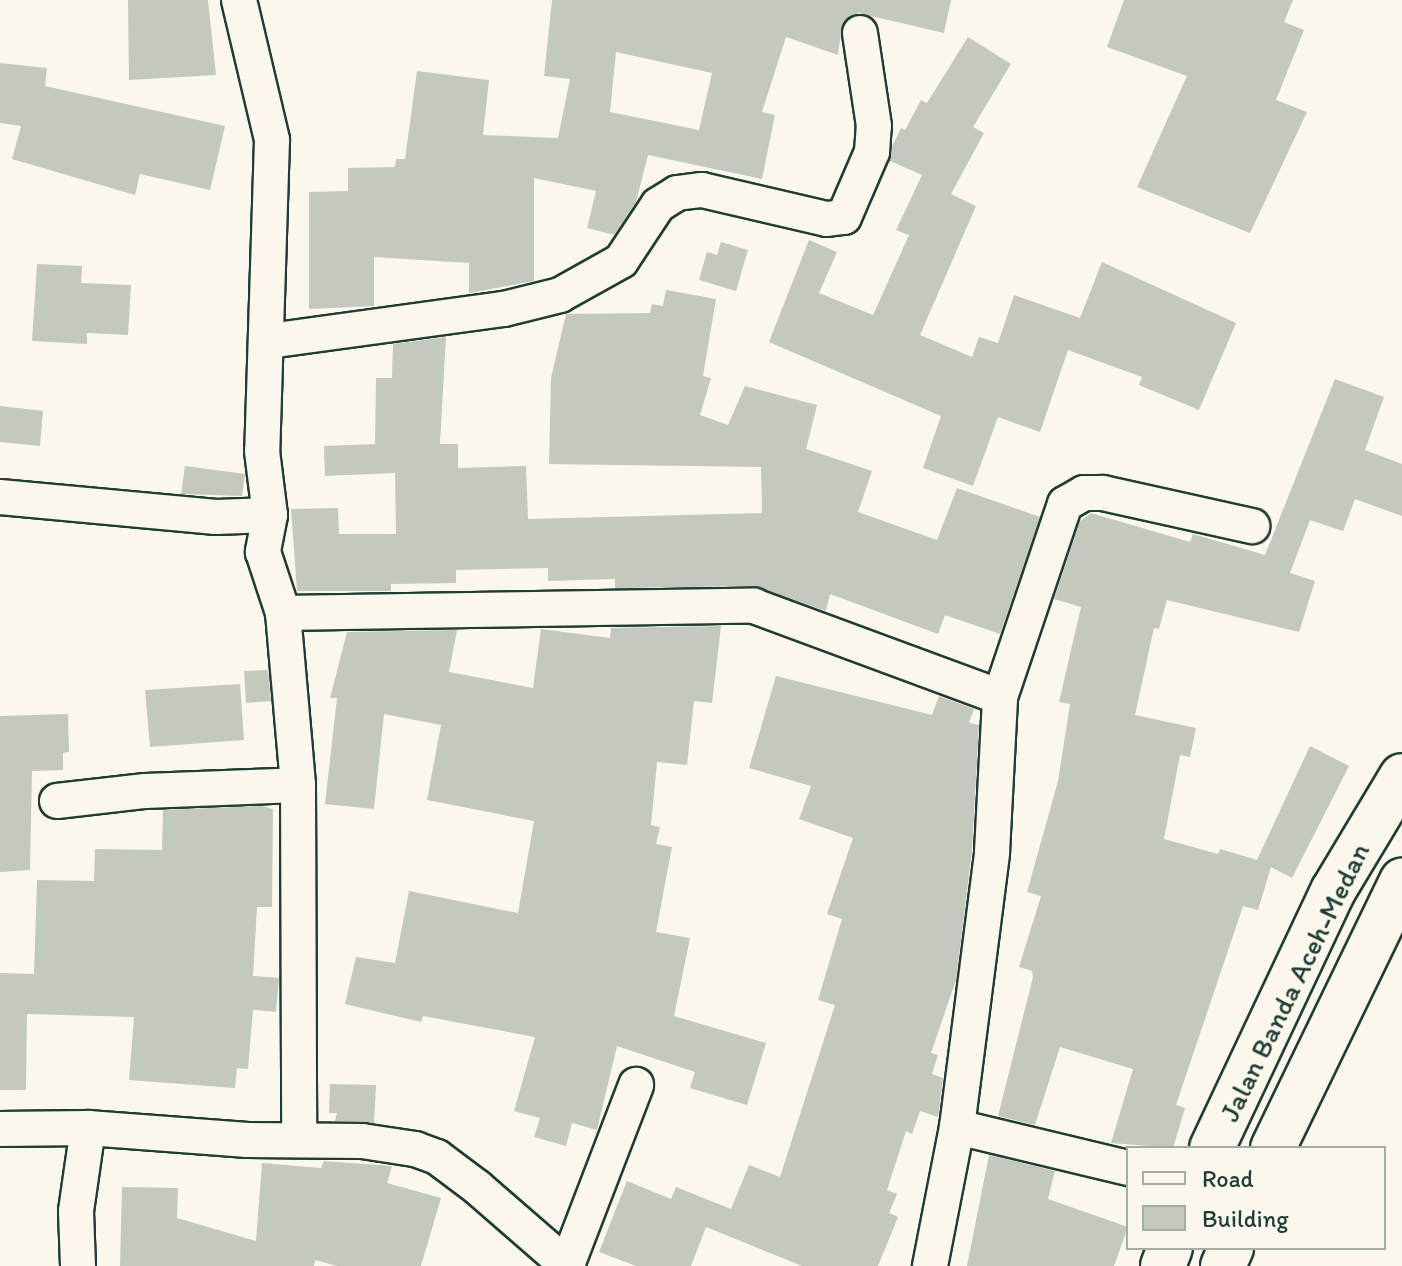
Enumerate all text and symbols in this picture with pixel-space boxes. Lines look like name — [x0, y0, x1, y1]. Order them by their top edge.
street label: Jalan Banda Aceh-Medan — [1212, 838, 1376, 1126]
legend — [1126, 1146, 1386, 1250]
text: Road — [1202, 1164, 1254, 1193]
text: Building — [1202, 1204, 1289, 1233]

